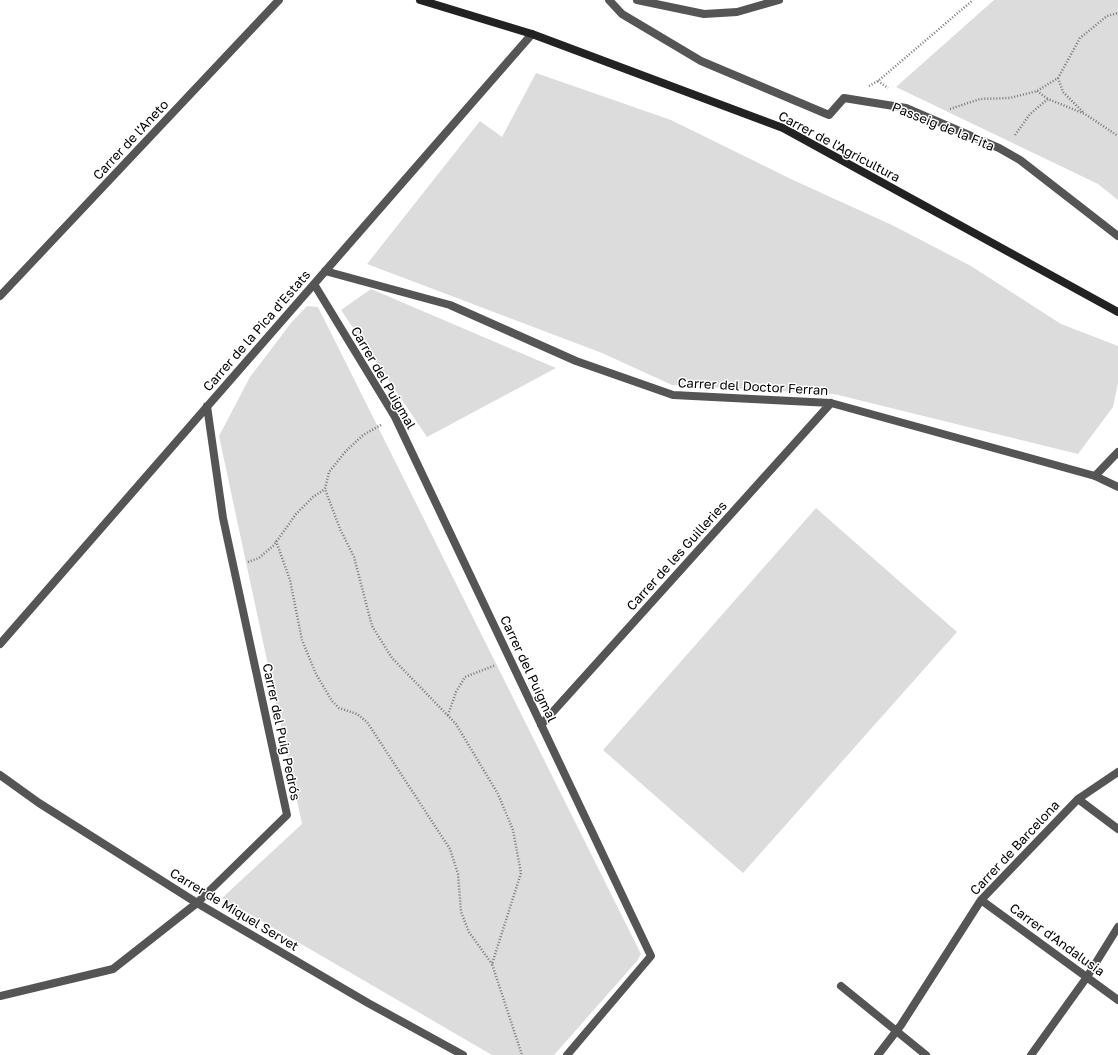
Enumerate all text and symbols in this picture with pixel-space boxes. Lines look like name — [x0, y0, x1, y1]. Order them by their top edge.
street label: Carrer de l'Aneto — [90, 97, 172, 183]
street label: Passeig de la Fita — [890, 99, 996, 155]
street label: Carrer de l'Agricultura — [775, 108, 903, 186]
street label: Carrer de la Pica d'Estats — [200, 267, 314, 395]
street label: Carrer del Puigmal — [347, 324, 419, 432]
street label: Carrer del Doctor Ferran — [677, 375, 829, 399]
street label: Carrer de les Guilleries — [624, 498, 730, 614]
street label: Carrer del Puigmal — [496, 613, 560, 725]
street label: Carrer del Puig Pedrós — [259, 662, 303, 802]
street label: Carrer de Barcelona — [967, 797, 1063, 899]
street label: Carrer de Miquel Servet — [167, 865, 301, 955]
street label: Carrer d'Andalusia — [1006, 900, 1108, 980]

